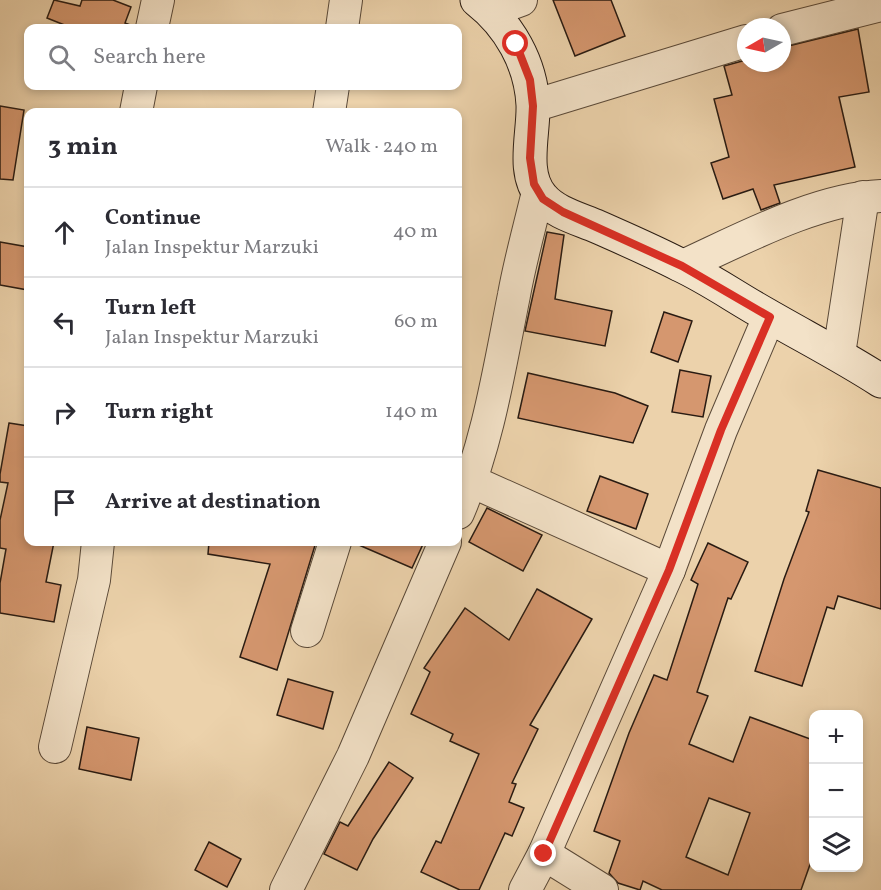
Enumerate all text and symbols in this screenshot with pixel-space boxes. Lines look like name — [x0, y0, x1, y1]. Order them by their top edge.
north arrow — [737, 18, 791, 72]
search box — [24, 24, 462, 90]
route start — [502, 30, 528, 56]
icon: search — [45, 41, 78, 74]
text: Search here — [93, 42, 206, 73]
text: 3 min — [48, 129, 118, 165]
text: Walk · 240 m — [325, 133, 438, 161]
text: Continue — [105, 203, 201, 234]
icon: ahead — [48, 216, 81, 249]
text: 40 m — [393, 218, 438, 246]
text: Jalan Inspektur Marzuki — [105, 234, 319, 262]
text: Turn left — [105, 293, 196, 324]
icon: left — [48, 306, 81, 339]
text: 60 m — [394, 308, 438, 336]
text: Jalan Inspektur Marzuki — [105, 324, 319, 352]
icon: right — [48, 396, 81, 429]
text: Turn right — [105, 397, 213, 428]
text: 140 m — [385, 398, 438, 426]
icon: arrive — [48, 486, 81, 519]
text: Arrive at destination — [105, 487, 321, 518]
map controls — [809, 710, 863, 872]
button: + — [809, 710, 863, 764]
button: − — [809, 764, 863, 818]
button: layers — [809, 818, 863, 872]
route end — [530, 840, 556, 866]

